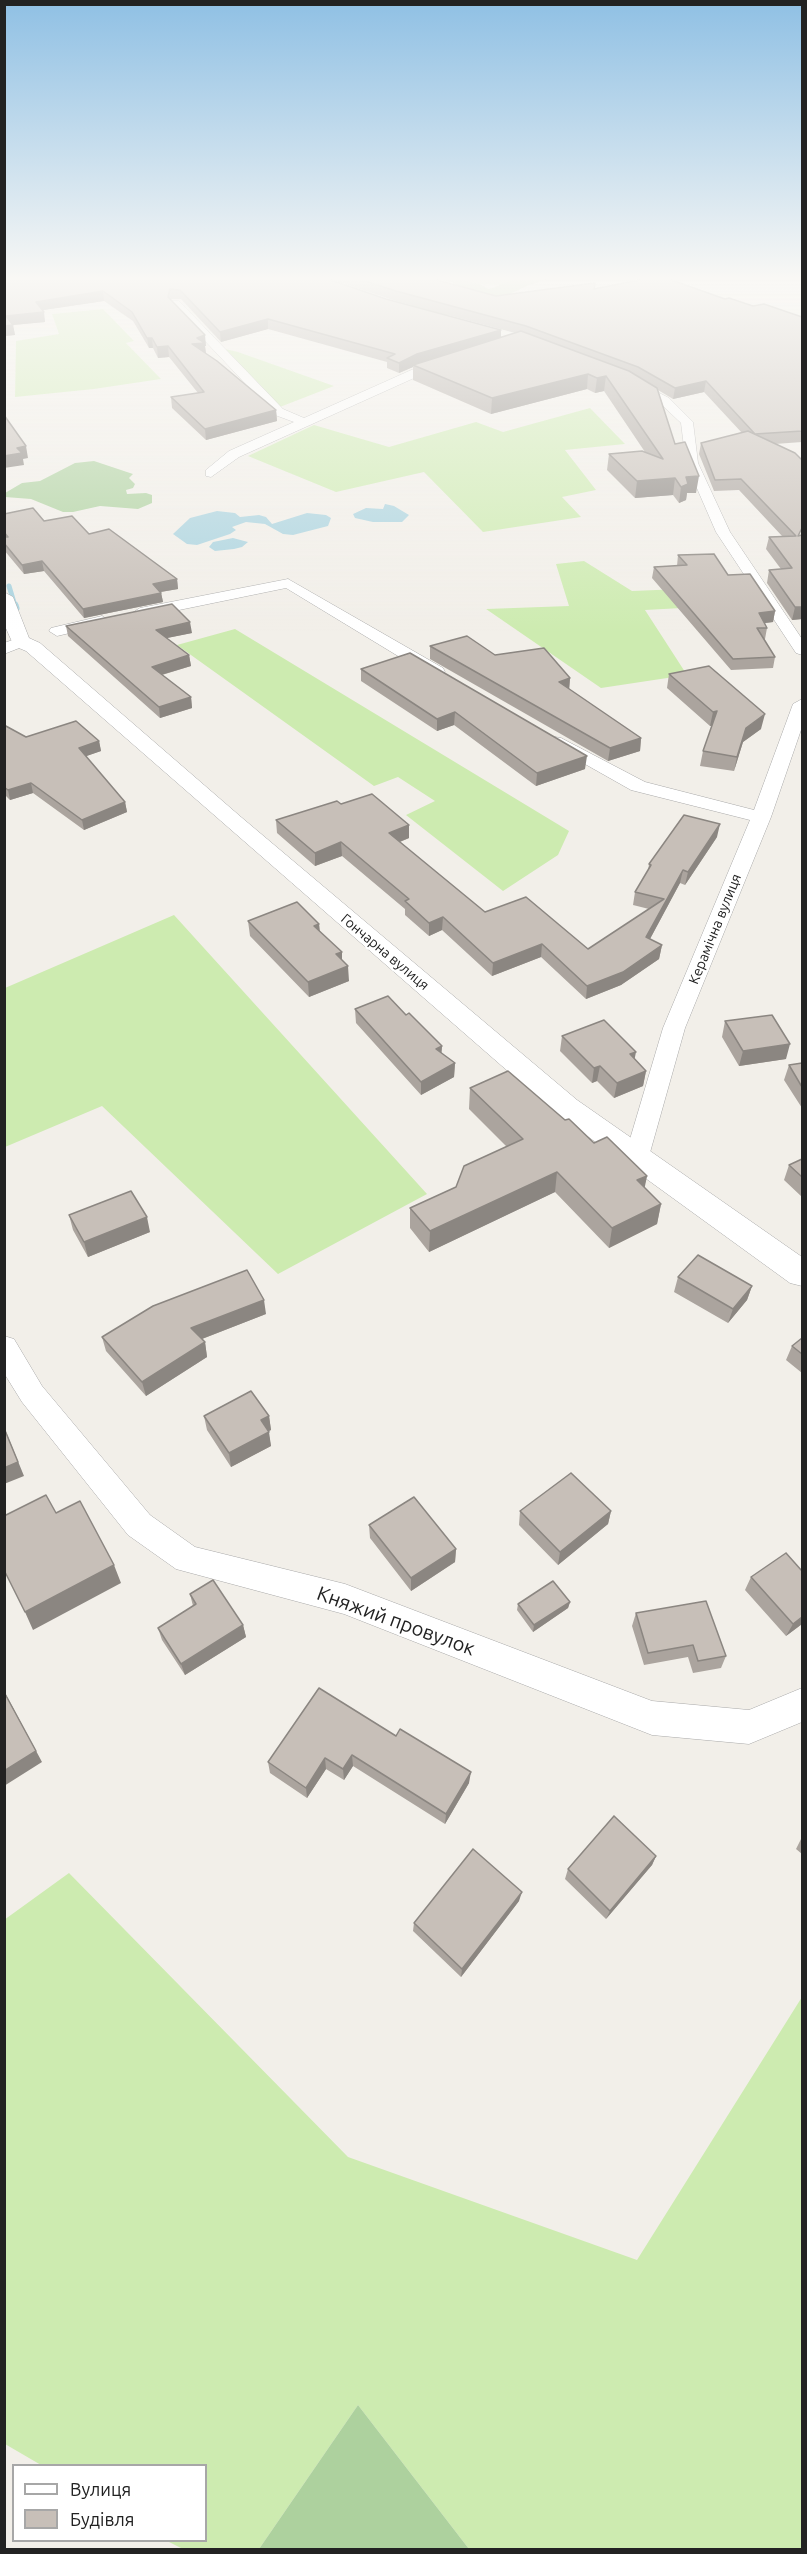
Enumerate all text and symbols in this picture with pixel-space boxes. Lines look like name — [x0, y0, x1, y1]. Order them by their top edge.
street label: Керамічна вулиця — [685, 871, 745, 987]
street label: Гончарна вулиця — [338, 910, 432, 994]
street label: Княжий провулок — [314, 1581, 478, 1661]
legend — [12, 2464, 207, 2542]
text: Вулиця — [70, 2479, 131, 2499]
text: Будівля — [70, 2509, 135, 2529]

